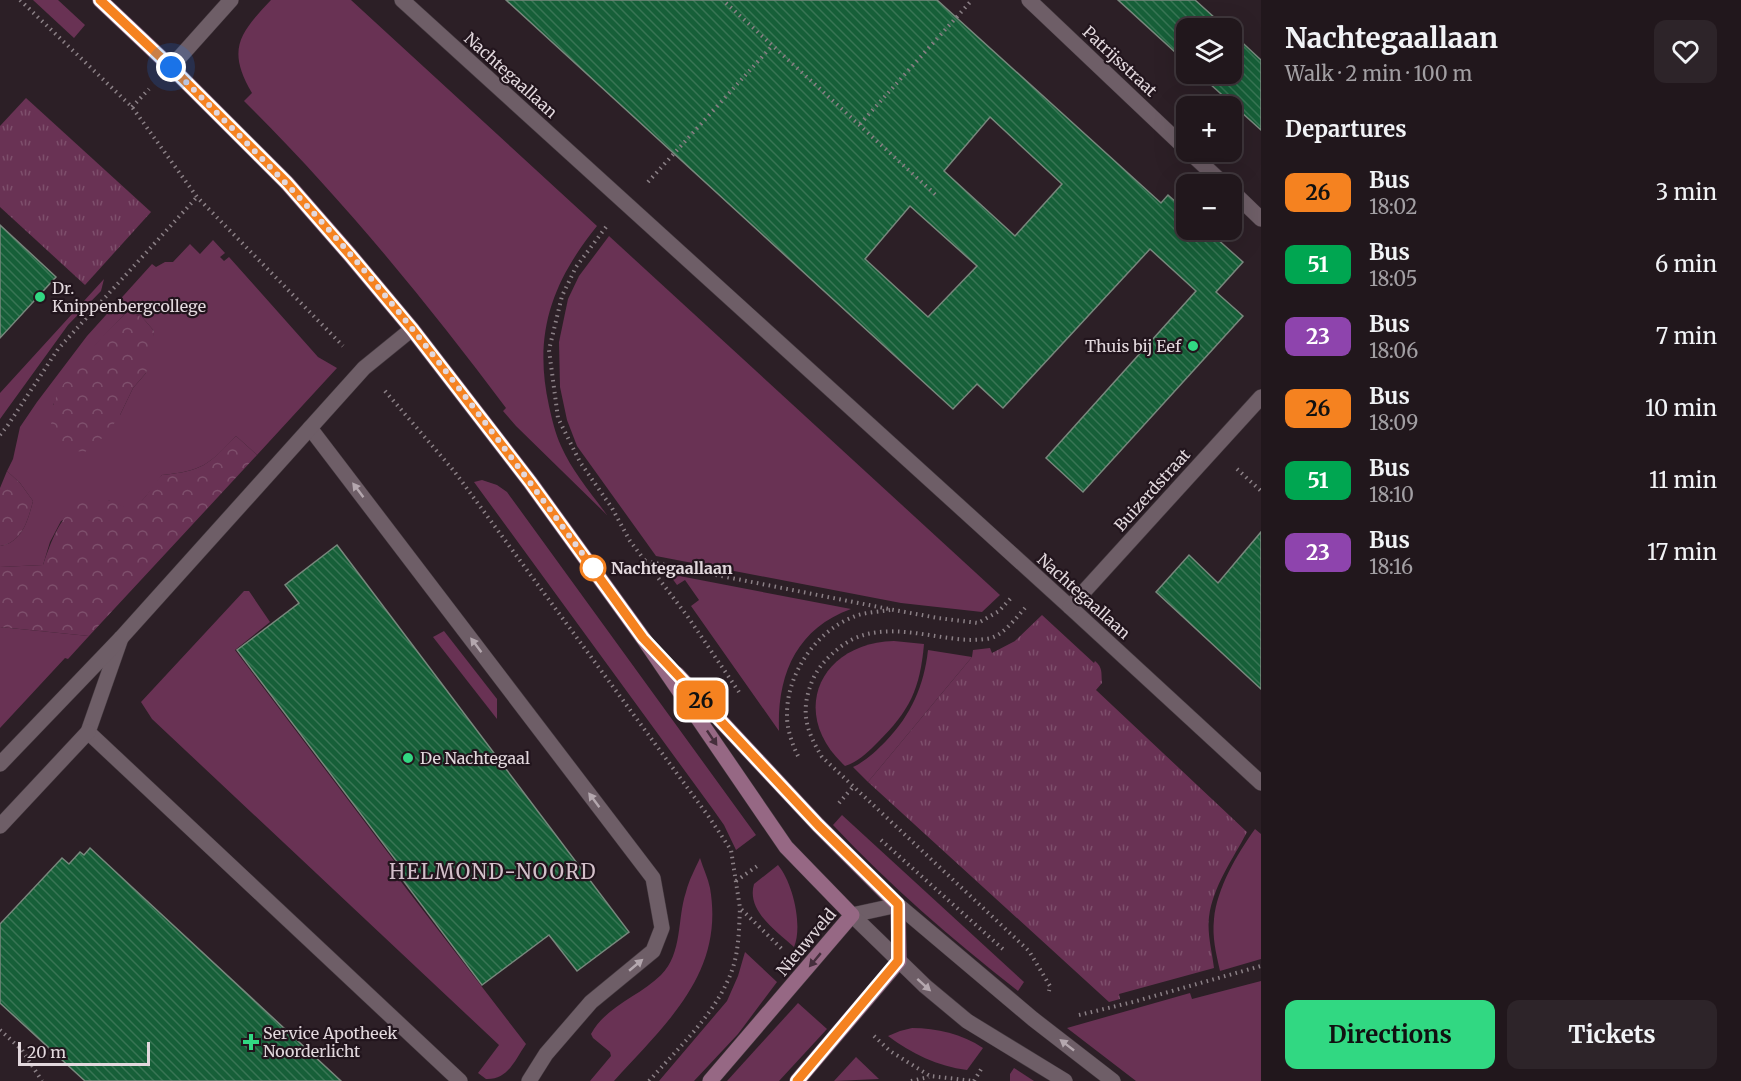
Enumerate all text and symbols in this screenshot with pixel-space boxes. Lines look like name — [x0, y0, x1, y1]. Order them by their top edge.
map controls — [1176, 18, 1242, 240]
button: layers — [1176, 18, 1242, 84]
text: Nachtegaallaan — [1285, 20, 1498, 56]
button: heart — [1654, 20, 1717, 83]
street label: Patrijsstraat — [1079, 22, 1162, 101]
street label: Nachtegaallaan — [460, 28, 562, 122]
your location — [156, 52, 186, 82]
text: Walk · 2 min · 100 m — [1285, 61, 1472, 86]
button: + — [1176, 96, 1242, 162]
text: Departures — [1285, 115, 1407, 143]
text: Bus — [1369, 166, 1410, 194]
button: − — [1176, 174, 1242, 240]
text: 3 min — [1656, 178, 1717, 206]
text: 26 — [1306, 179, 1330, 206]
text: 18:02 — [1369, 194, 1418, 219]
text: Bus — [1369, 238, 1410, 266]
text: 6 min — [1655, 250, 1717, 278]
text: 51 — [1307, 251, 1329, 278]
text: 18:05 — [1369, 266, 1417, 291]
place label: Dr. Knippenbergcollege — [52, 278, 206, 316]
marker: Dr. Knippenbergcollege — [33, 290, 47, 304]
text: Bus — [1369, 310, 1410, 338]
text: 7 min — [1656, 322, 1717, 350]
text: 23 — [1306, 323, 1330, 350]
place label: Thuis bij Eef — [1085, 336, 1182, 356]
text: 18:06 — [1369, 338, 1418, 363]
marker: Thuis bij Eef — [1186, 339, 1200, 353]
text: Bus — [1369, 382, 1410, 410]
text: 10 min — [1645, 394, 1717, 422]
text: 26 — [1306, 395, 1330, 422]
text: 18:09 — [1369, 410, 1418, 435]
street label: Buizerdstraat — [1110, 444, 1195, 535]
text: Bus — [1369, 454, 1410, 482]
text: 11 min — [1649, 466, 1717, 494]
text: 51 — [1307, 467, 1329, 494]
one-way arrow — [352, 482, 364, 497]
text: 18:10 — [1369, 482, 1414, 507]
text: Bus — [1369, 526, 1410, 554]
text: 17 min — [1647, 538, 1717, 566]
text: 23 — [1306, 539, 1330, 566]
street label: Nachtegaallaan — [1033, 549, 1135, 643]
text: 18:16 — [1369, 554, 1413, 579]
marker: Nachtegaallaan — [580, 555, 606, 581]
place label: Nachtegaallaan — [611, 558, 733, 578]
one-way arrow — [469, 637, 482, 653]
line badge: 26 — [674, 680, 728, 720]
text: 26 — [689, 687, 713, 714]
one-way arrow — [706, 730, 718, 746]
place label: De Nachtegaal — [420, 748, 530, 768]
marker: De Nachtegaal — [401, 751, 415, 765]
one-way arrow — [588, 793, 600, 808]
district label: HELMOND-NOORD — [389, 859, 597, 884]
street label: Nieuwveld — [772, 904, 840, 980]
one-way arrow — [808, 952, 821, 968]
one-way arrow — [628, 958, 644, 971]
one-way arrow — [917, 978, 932, 992]
button: Directions — [1285, 1000, 1495, 1069]
button: Tickets — [1507, 1000, 1717, 1069]
place label: Service Apotheek Noorderlicht — [263, 1023, 398, 1061]
marker: Service Apotheek Noorderlicht — [244, 1035, 258, 1049]
scale bar — [18, 1039, 150, 1066]
one-way arrow — [1060, 1039, 1075, 1051]
text: 20 m — [27, 1042, 66, 1062]

